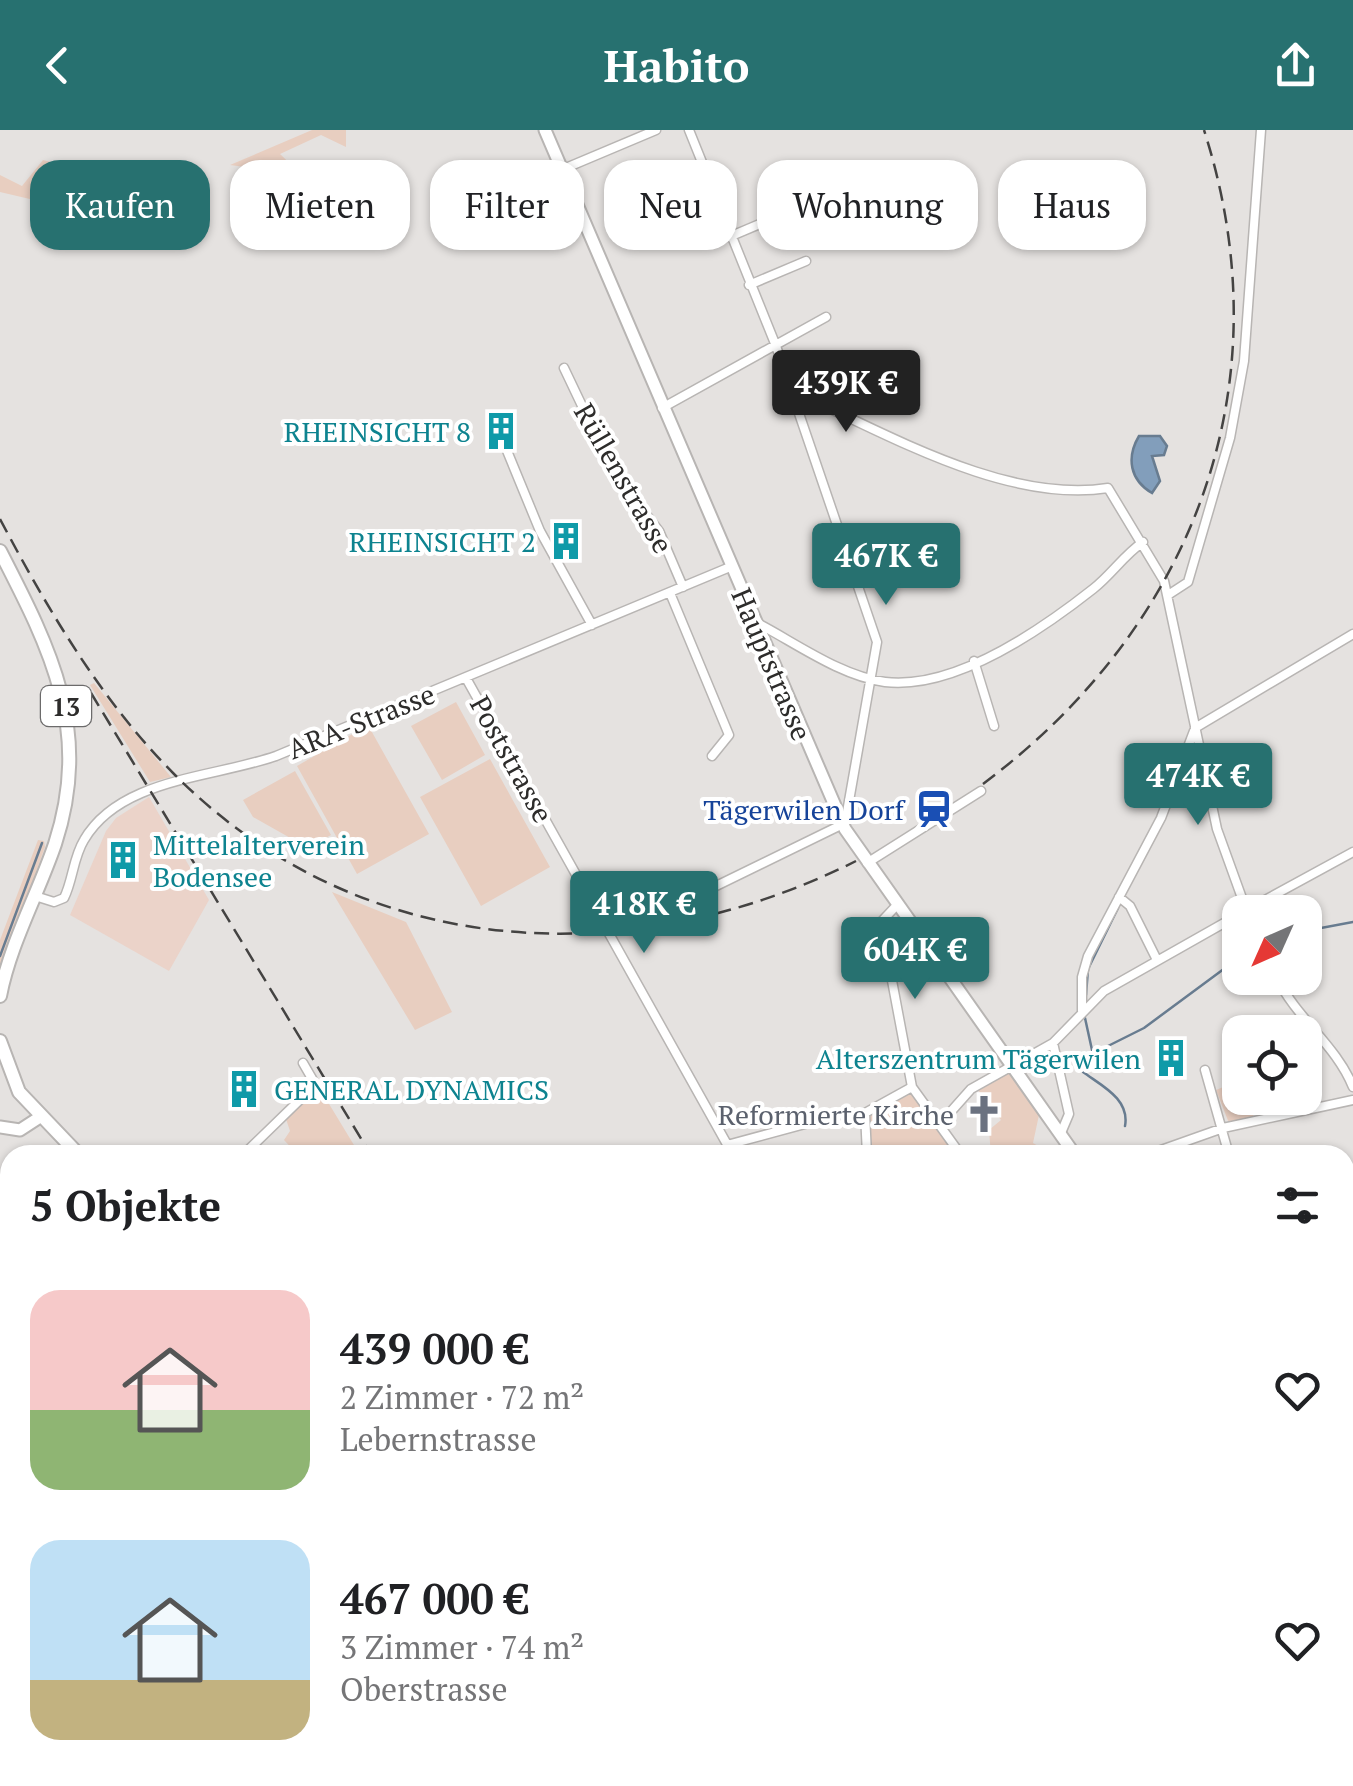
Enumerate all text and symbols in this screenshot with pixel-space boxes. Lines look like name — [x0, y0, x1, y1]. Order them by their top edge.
text: Habito — [604, 35, 749, 95]
icon: back — [30, 38, 85, 93]
icon: share — [1268, 38, 1323, 93]
chip: Kaufen — [30, 160, 210, 250]
chip: Mieten — [230, 160, 410, 250]
chip: Filter — [430, 160, 584, 250]
chip: Neu — [604, 160, 737, 250]
chip: Wohnung — [757, 160, 978, 250]
chip: Haus — [998, 160, 1146, 250]
pin: 439K € — [765, 350, 927, 435]
text: 439K € — [794, 361, 898, 403]
street label: Rüllenstrasse — [566, 396, 682, 560]
building icon: RHEINSICHT 8 — [480, 410, 522, 452]
place label: RHEINSICHT 8 — [284, 413, 471, 450]
building icon: RHEINSICHT 2 — [545, 520, 587, 562]
place label: RHEINSICHT 2 — [349, 523, 536, 560]
pin: 467K € — [805, 523, 967, 608]
text: 467K € — [834, 534, 938, 576]
street label: Hauptstrasse — [723, 582, 821, 746]
street label: ARA-Strasse — [282, 675, 440, 767]
road number: 13 — [41, 686, 91, 726]
street label: Poststrasse — [462, 689, 562, 829]
pin: 474K € — [1117, 743, 1279, 828]
text: 474K € — [1146, 754, 1250, 796]
station icon: Tägerwilen Dorf — [913, 788, 955, 830]
place label: Tägerwilen Dorf — [703, 791, 906, 828]
place label: Mittelalterverein Bodensee — [153, 826, 365, 895]
building icon: Mittelalterverein Bodensee — [102, 839, 144, 881]
pin: 418K € — [563, 871, 725, 956]
text: 418K € — [592, 882, 696, 924]
north arrow — [1222, 895, 1322, 995]
map controls — [1222, 895, 1322, 1115]
pin: 604K € — [834, 917, 996, 1002]
text: 604K € — [863, 928, 967, 970]
button: locate — [1222, 1015, 1322, 1115]
building icon: Alterszentrum Tägerwilen — [1150, 1037, 1192, 1079]
place label: Alterszentrum Tägerwilen — [816, 1040, 1141, 1077]
building icon: GENERAL DYNAMICS — [223, 1068, 265, 1110]
place label: GENERAL DYNAMICS — [274, 1071, 549, 1108]
church icon: Reformierte Kirche — [963, 1093, 1005, 1135]
place label: Reformierte Kirche — [718, 1096, 954, 1133]
text: 5 Objekte — [30, 1177, 221, 1233]
icon: filters — [1270, 1178, 1325, 1233]
text: 439 000 € — [340, 1320, 529, 1376]
icon: home — [110, 1330, 230, 1450]
icon: heart — [1270, 1363, 1325, 1418]
text: 2 Zimmer · 72 m² — [340, 1376, 584, 1418]
text: Lebernstrasse — [340, 1418, 536, 1460]
text: 467 000 € — [340, 1570, 529, 1626]
icon: home — [110, 1580, 230, 1700]
icon: heart — [1270, 1613, 1325, 1668]
text: 3 Zimmer · 74 m² — [340, 1626, 584, 1668]
text: Oberstrasse — [340, 1668, 508, 1710]

